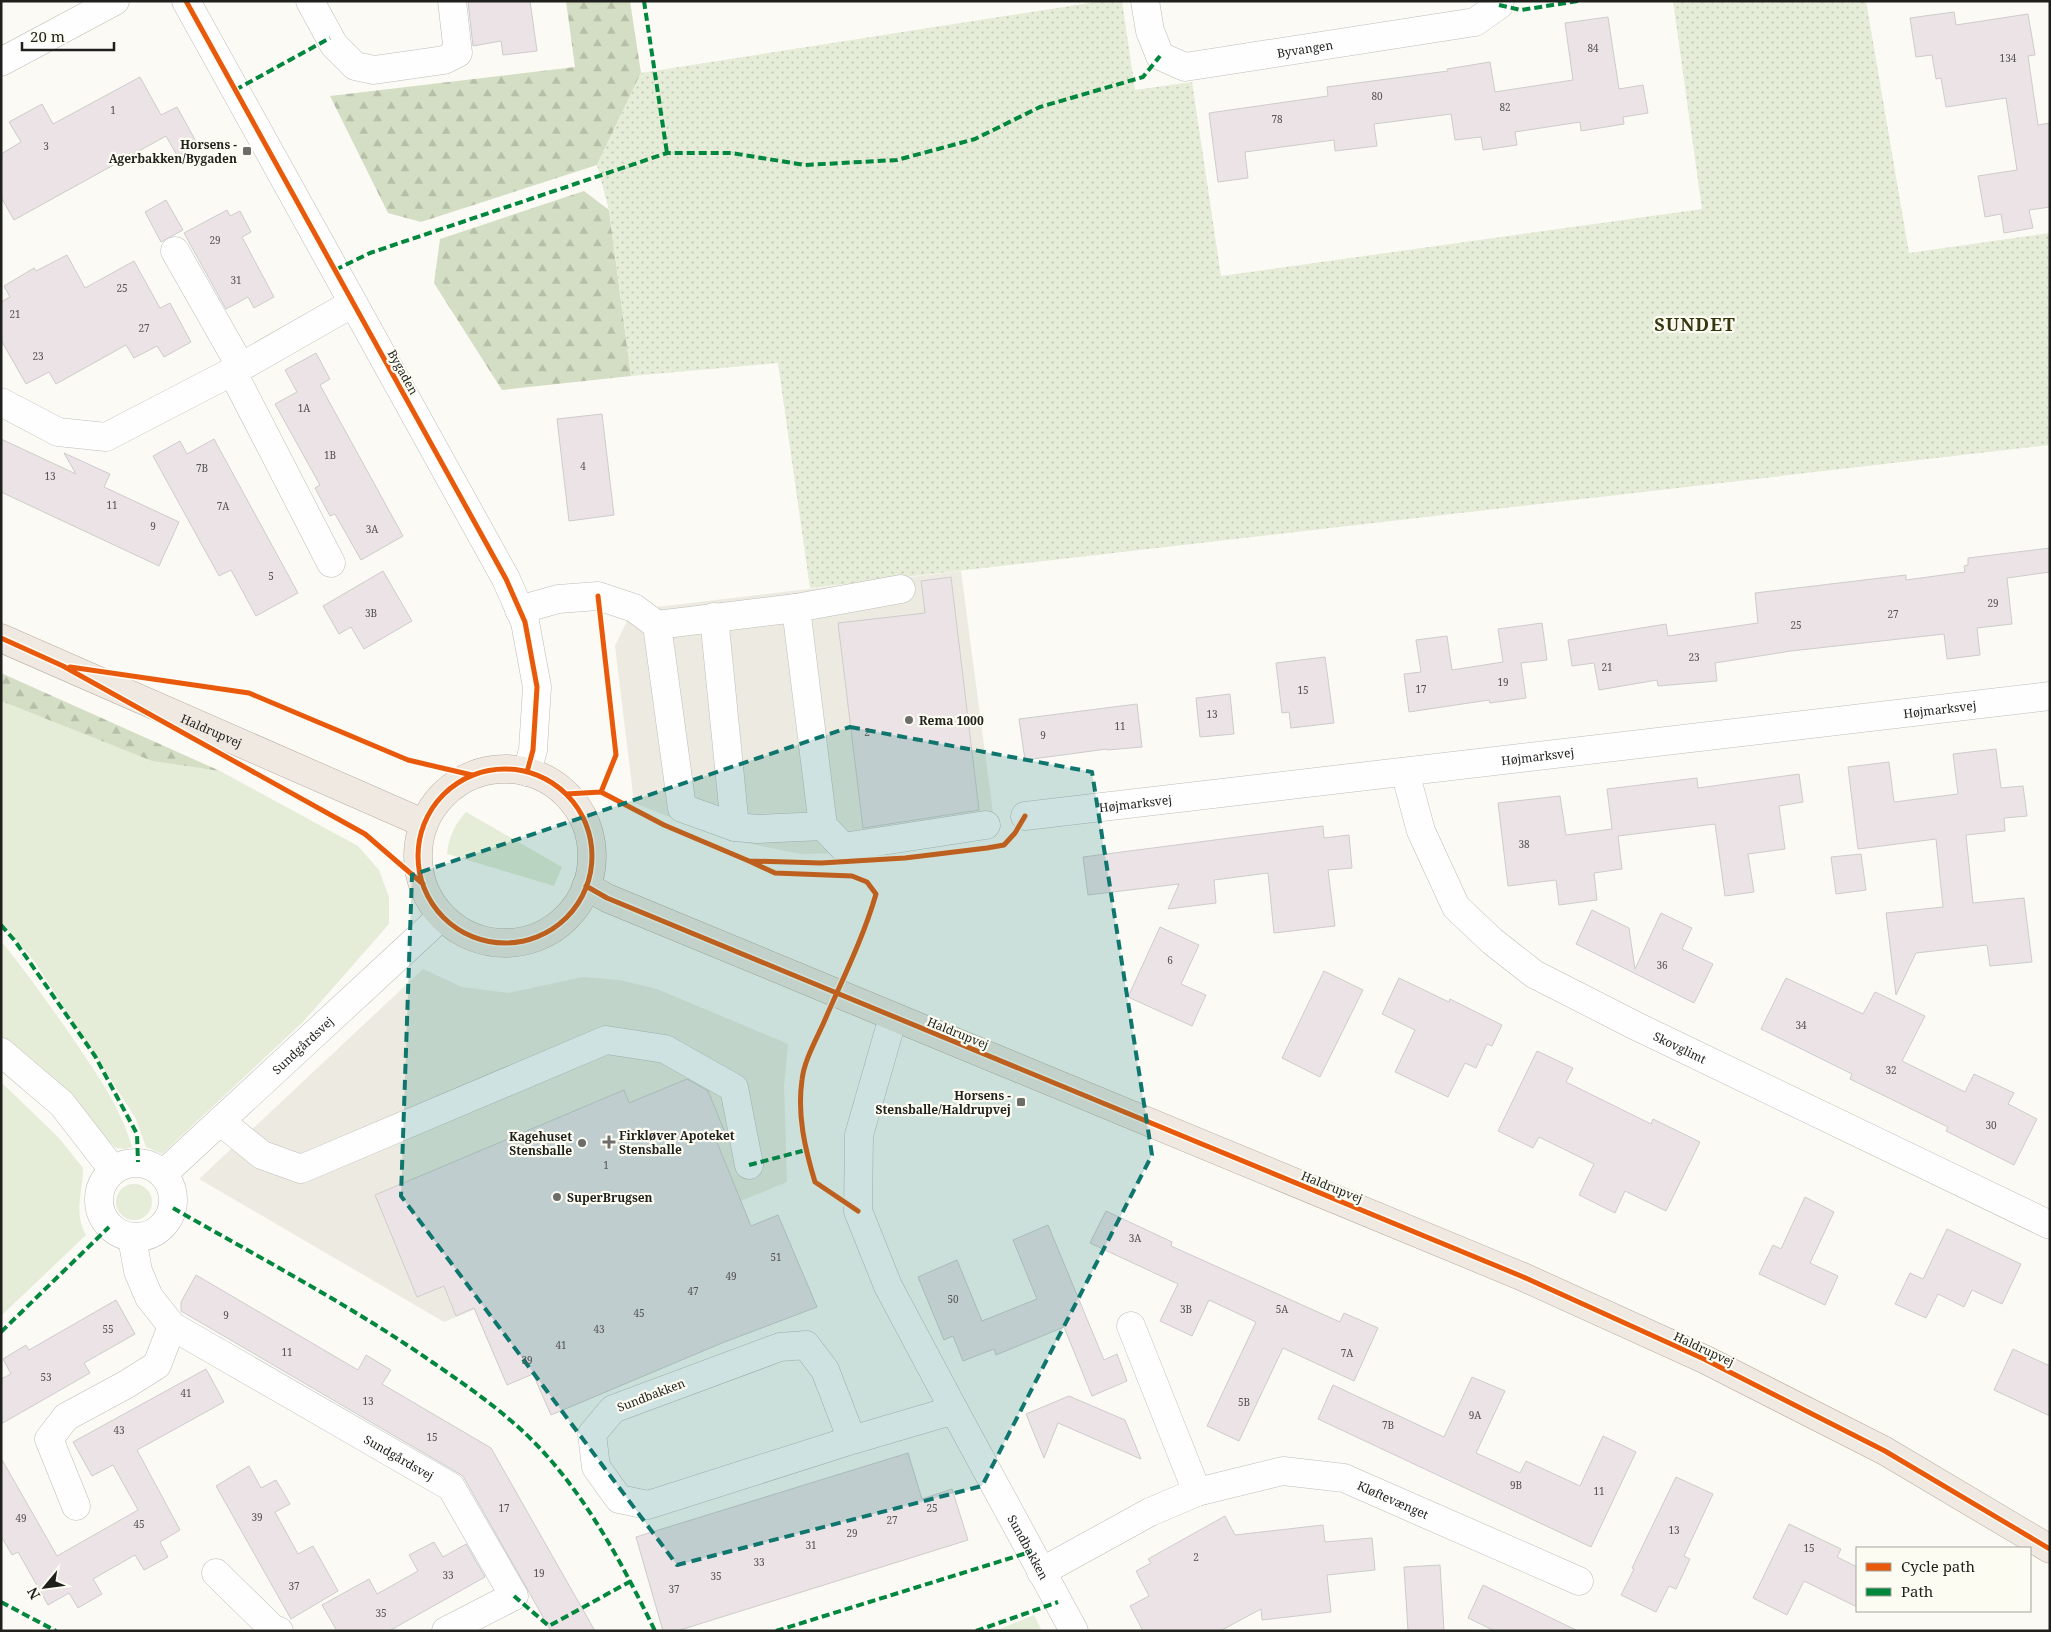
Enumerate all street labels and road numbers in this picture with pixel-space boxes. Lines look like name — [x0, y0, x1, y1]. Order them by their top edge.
street label: Byvangen — [1276, 36, 1334, 61]
street label: Bygaden — [384, 346, 422, 398]
street label: Højmarksvej — [1902, 696, 1977, 722]
street label: Haldrupvej — [178, 710, 245, 751]
street label: Højmarksvej — [1500, 743, 1575, 769]
street label: Højmarksvej — [1098, 790, 1173, 816]
street label: Sundgårdsvej — [268, 1012, 337, 1078]
street label: Haldrupvej — [925, 1013, 991, 1053]
street label: Skovglimt — [1651, 1027, 1709, 1067]
street label: Haldrupvej — [1299, 1167, 1365, 1207]
street label: Haldrupvej — [1671, 1328, 1737, 1370]
street label: Sundbakken — [615, 1374, 688, 1416]
street label: Sundgårdsvej — [361, 1430, 437, 1484]
street label: Kløftevænget — [1355, 1476, 1431, 1523]
street label: Sundbakken — [1004, 1512, 1053, 1583]

